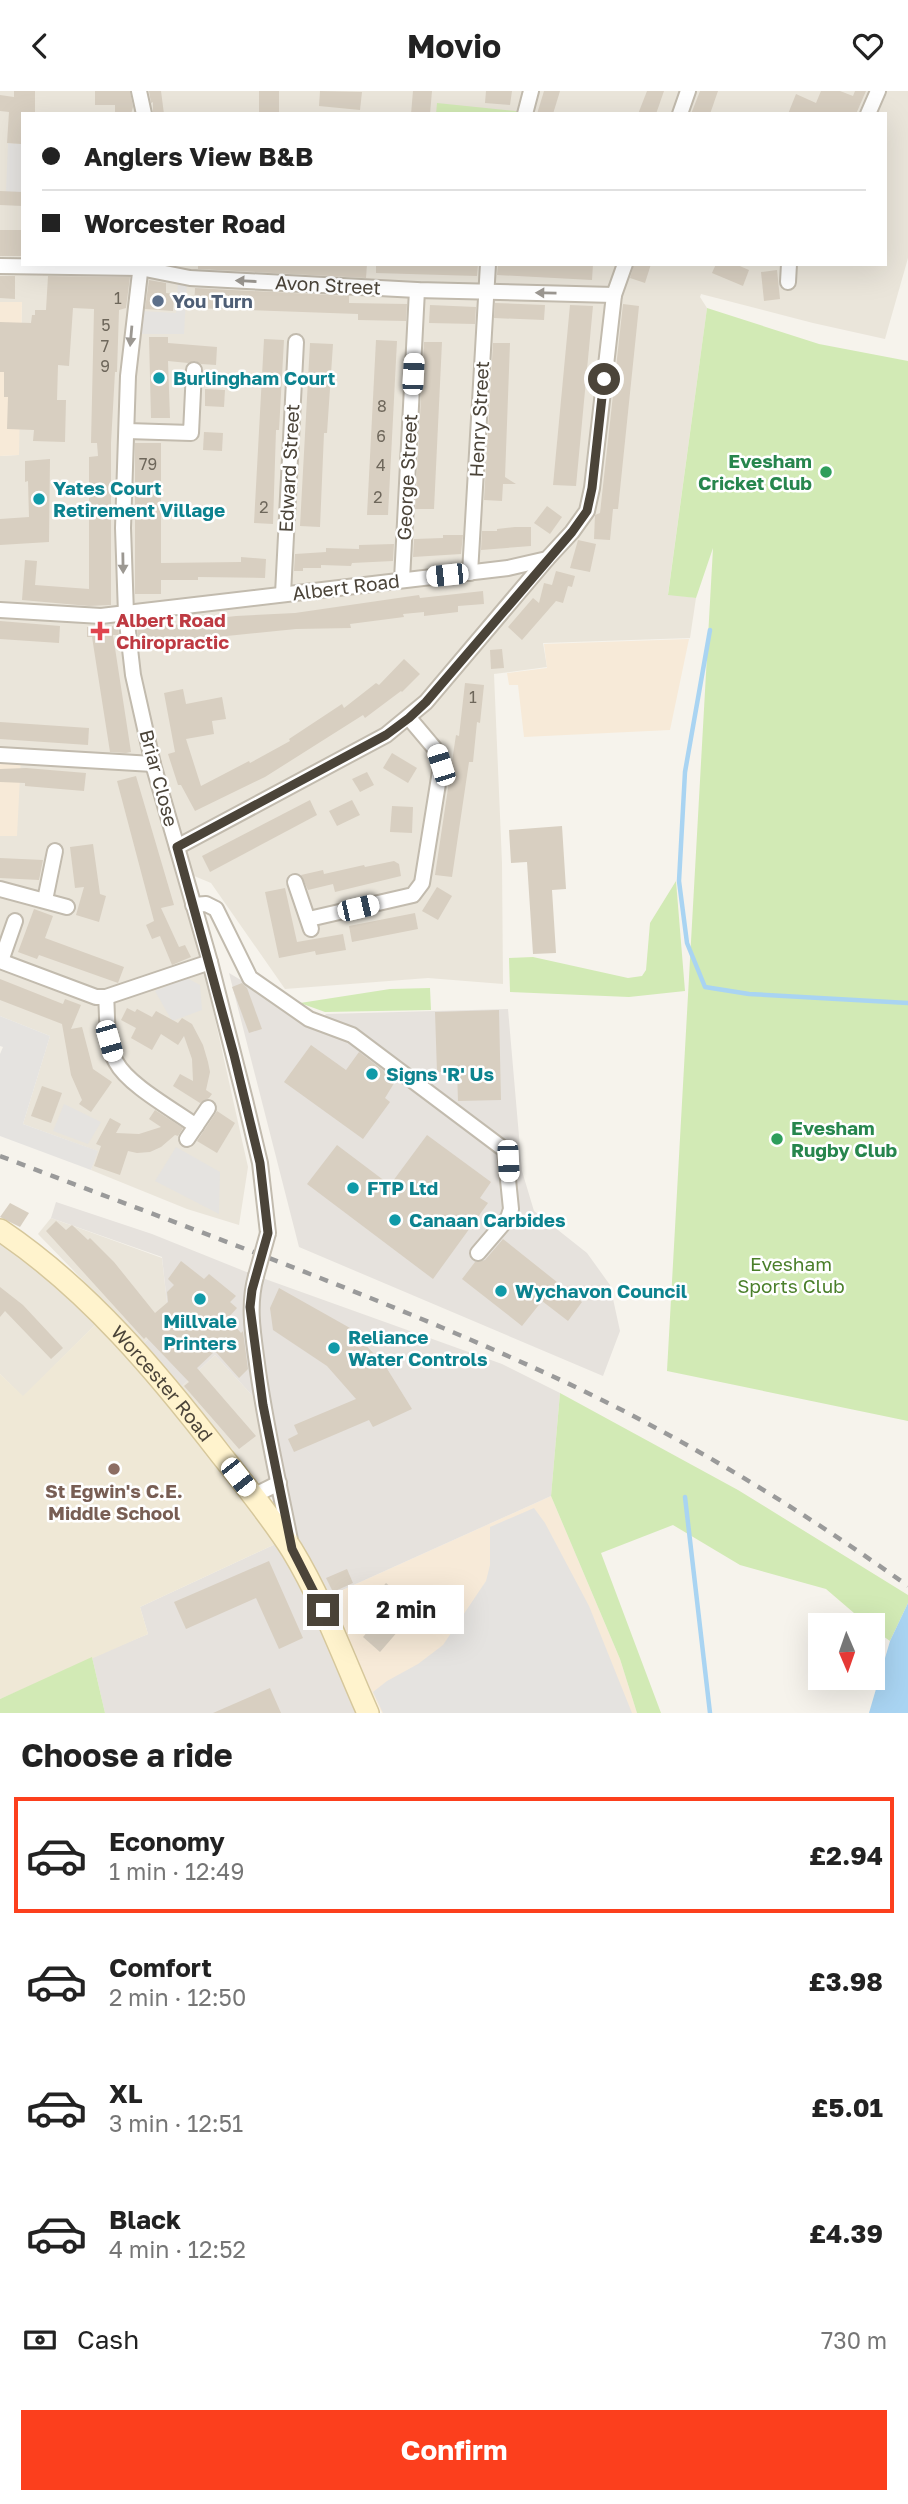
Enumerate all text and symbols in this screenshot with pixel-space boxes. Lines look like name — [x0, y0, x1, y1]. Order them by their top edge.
icon: back — [21, 27, 59, 65]
text: Movio — [407, 27, 501, 65]
icon: heart — [849, 27, 887, 65]
text: Anglers View B&B — [84, 141, 313, 172]
text: Worcester Road — [84, 208, 285, 239]
street label: Avon Street — [275, 270, 382, 299]
one-way arrow — [234, 275, 256, 286]
one-way arrow — [535, 287, 557, 299]
house number: 1 — [114, 288, 122, 308]
place label: You Turn — [172, 289, 253, 312]
marker: You Turn — [150, 293, 166, 309]
house number: 5 — [101, 315, 111, 335]
one-way arrow — [125, 325, 136, 347]
house number: 7 — [101, 336, 109, 356]
car — [402, 352, 425, 396]
house number: 9 — [100, 356, 110, 376]
street label: Henry Street — [464, 360, 493, 478]
route start — [588, 363, 620, 395]
place label: Burlingham Court — [173, 366, 336, 389]
marker: Burlingham Court — [151, 370, 167, 386]
house number: 8 — [377, 396, 387, 416]
street label: Edward Street — [274, 403, 303, 533]
street label: George Street — [392, 413, 421, 541]
house number: 6 — [376, 426, 386, 446]
place label: Evesham Cricket Club — [698, 449, 812, 494]
house number: 79 — [139, 454, 157, 474]
house number: 4 — [376, 455, 386, 475]
marker: Evesham Cricket Club — [818, 464, 834, 480]
place label: Yates Court Retirement Village — [53, 476, 225, 521]
house number: 2 — [373, 487, 383, 507]
marker: Yates Court Retirement Village — [31, 491, 47, 507]
house number: 2 — [259, 497, 269, 517]
one-way arrow — [117, 552, 129, 574]
car — [426, 562, 469, 588]
street label: Albert Road — [291, 569, 401, 604]
place label: Albert Road Chiropractic — [116, 608, 229, 653]
marker: Albert Road Chiropractic — [90, 621, 110, 641]
house number: 1 — [469, 687, 477, 707]
street label: Briar Close — [136, 727, 183, 829]
car — [425, 742, 458, 788]
car — [336, 893, 381, 923]
car — [94, 1018, 125, 1064]
place label: Signs 'R' Us — [386, 1062, 494, 1085]
marker: Signs 'R' Us — [364, 1066, 380, 1082]
place label: Evesham Rugby Club — [791, 1116, 898, 1161]
marker: Evesham Rugby Club — [769, 1131, 785, 1147]
car — [497, 1139, 520, 1183]
place label: FTP Ltd — [367, 1176, 438, 1199]
marker: FTP Ltd — [345, 1180, 361, 1196]
place label: Canaan Carbides — [409, 1208, 566, 1231]
marker: Canaan Carbides — [387, 1212, 403, 1228]
park label: Evesham Sports Club — [737, 1252, 845, 1297]
place label: Wychavon Council — [515, 1279, 687, 1302]
marker: Wychavon Council — [493, 1283, 509, 1299]
marker: Millvale Printers — [192, 1291, 208, 1307]
place label: Millvale Printers — [163, 1309, 237, 1354]
street label: Worcester Road — [107, 1320, 218, 1446]
place label: Reliance Water Controls — [348, 1325, 488, 1370]
marker: Reliance Water Controls — [326, 1340, 342, 1356]
car — [217, 1454, 260, 1500]
marker: St Egwin's C.E. Middle School — [106, 1461, 122, 1477]
place label: St Egwin's C.E. Middle School — [45, 1479, 183, 1524]
callout: 2 min — [348, 1585, 463, 1635]
route end — [307, 1594, 339, 1626]
text: 2 min — [376, 1595, 436, 1623]
north arrow — [808, 1613, 886, 1691]
map controls — [808, 1613, 885, 1690]
text: Choose a ride — [21, 1736, 233, 1774]
icon: car — [25, 1824, 88, 1887]
text: Economy — [109, 1826, 225, 1857]
text: £2.94 — [809, 1840, 883, 1871]
text: 1 min · 12:49 — [109, 1857, 244, 1885]
icon: car — [25, 1950, 88, 2013]
text: Comfort — [109, 1952, 212, 1983]
text: £3.98 — [809, 1966, 883, 1997]
text: 2 min · 12:50 — [109, 1983, 246, 2011]
icon: car — [25, 2076, 88, 2139]
text: XL — [109, 2078, 143, 2109]
text: £5.01 — [811, 2092, 883, 2123]
text: 3 min · 12:51 — [109, 2109, 243, 2137]
icon: car — [25, 2202, 88, 2265]
text: Black — [109, 2204, 181, 2235]
text: £4.39 — [809, 2218, 883, 2249]
text: 4 min · 12:52 — [109, 2235, 246, 2263]
icon: cash — [21, 2321, 59, 2359]
text: Cash — [77, 2324, 139, 2355]
text: 730 m — [821, 2326, 887, 2354]
button: Confirm — [21, 2410, 887, 2490]

